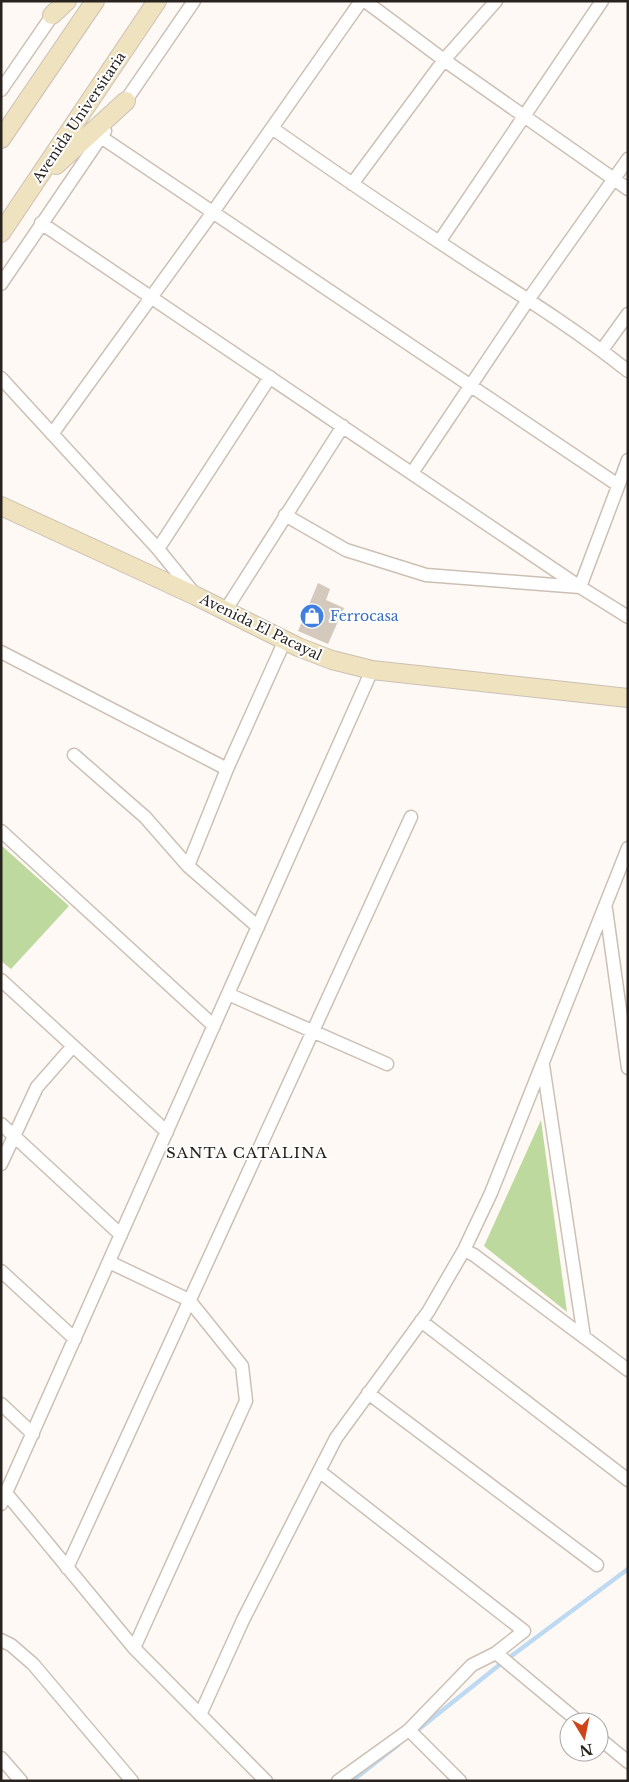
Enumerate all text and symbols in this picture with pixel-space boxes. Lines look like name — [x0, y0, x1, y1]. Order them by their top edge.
street label: Avenida Universitaria — [28, 48, 130, 187]
street label: Avenida El Pacayal — [196, 589, 325, 665]
shop icon: Ferrocasa — [299, 603, 325, 629]
place label: Ferrocasa — [330, 607, 399, 625]
district label: SANTA CATALINA — [166, 1143, 328, 1162]
north arrow — [559, 1712, 609, 1762]
text: N — [578, 1740, 594, 1760]

